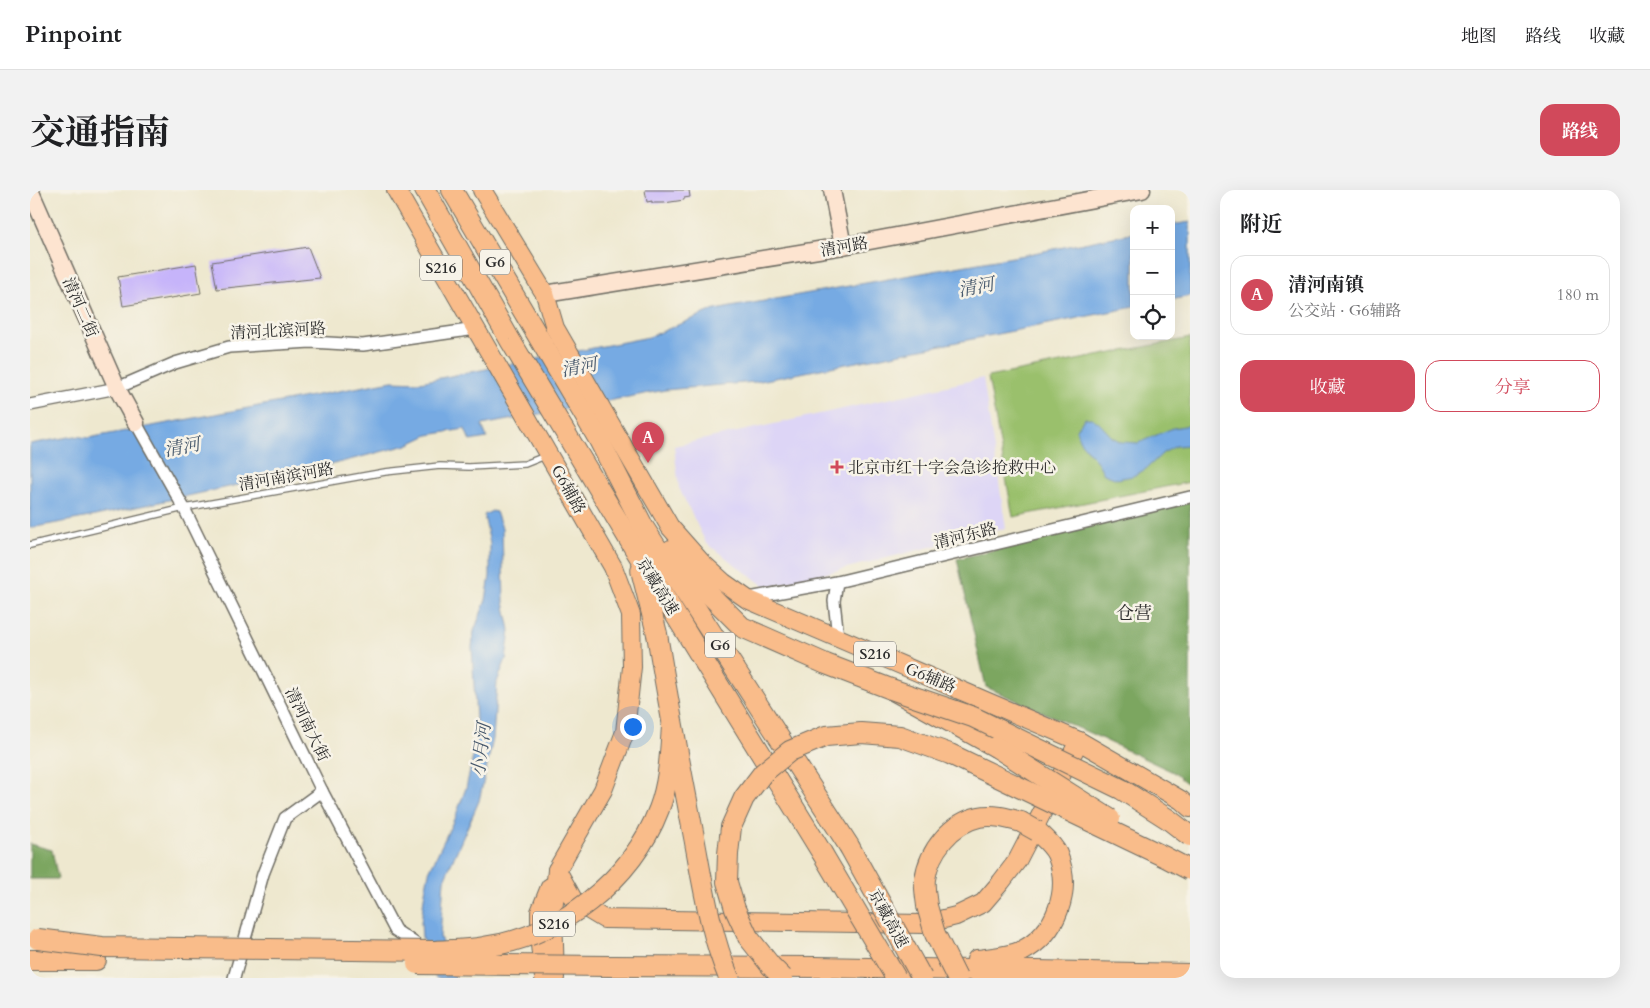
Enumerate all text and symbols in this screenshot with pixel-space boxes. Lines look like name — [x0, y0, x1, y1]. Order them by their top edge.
text: Pinpoint — [25, 18, 122, 51]
text: 地图 — [1461, 24, 1497, 49]
text: 路线 — [1525, 24, 1561, 49]
text: 收藏 — [1589, 24, 1625, 49]
button: 路线 — [1540, 104, 1620, 156]
text: 交通指南 — [30, 109, 170, 157]
map controls — [1130, 205, 1175, 340]
button: + — [1130, 205, 1175, 250]
text: 附近 — [1240, 210, 1282, 239]
street label: 清河路 — [819, 232, 870, 262]
road number: G6 — [480, 250, 510, 274]
button: − — [1130, 250, 1175, 295]
road number: S216 — [420, 256, 462, 280]
water label: 清河 — [956, 271, 999, 303]
text: 清河南镇 — [1288, 272, 1364, 298]
street label: 清河二街 — [57, 274, 103, 341]
text: A — [1251, 284, 1263, 306]
text: 180 m — [1557, 284, 1599, 306]
button: locate — [1130, 295, 1175, 340]
text: 公交站 · G6辅路 — [1288, 300, 1402, 322]
street label: 清河北滨河路 — [230, 318, 327, 344]
water label: 清河 — [559, 351, 602, 383]
button: 收藏 — [1240, 360, 1415, 412]
button: 分享 — [1425, 360, 1600, 412]
pin: A — [632, 422, 664, 463]
water label: 清河 — [162, 431, 205, 463]
place label: 北京市红十字会急诊抢救中心 — [848, 457, 1056, 479]
street label: 清河南滨河路 — [237, 458, 335, 496]
marker: 北京市红十字会急诊抢救中心 — [830, 460, 844, 474]
street label: G6辅路 — [546, 461, 591, 518]
street label: 清河东路 — [932, 518, 999, 554]
street label: 京藏高速 — [631, 554, 683, 620]
district label: 仓营 — [1116, 601, 1152, 626]
road number: G6 — [705, 632, 735, 658]
road number: S216 — [854, 642, 896, 666]
street label: G6辅路 — [902, 657, 959, 698]
street label: 清河南大街 — [280, 684, 335, 765]
your location — [620, 714, 646, 740]
water label: 小月河 — [466, 719, 498, 778]
street label: 京藏高速 — [863, 885, 913, 952]
road number: S216 — [533, 912, 575, 936]

